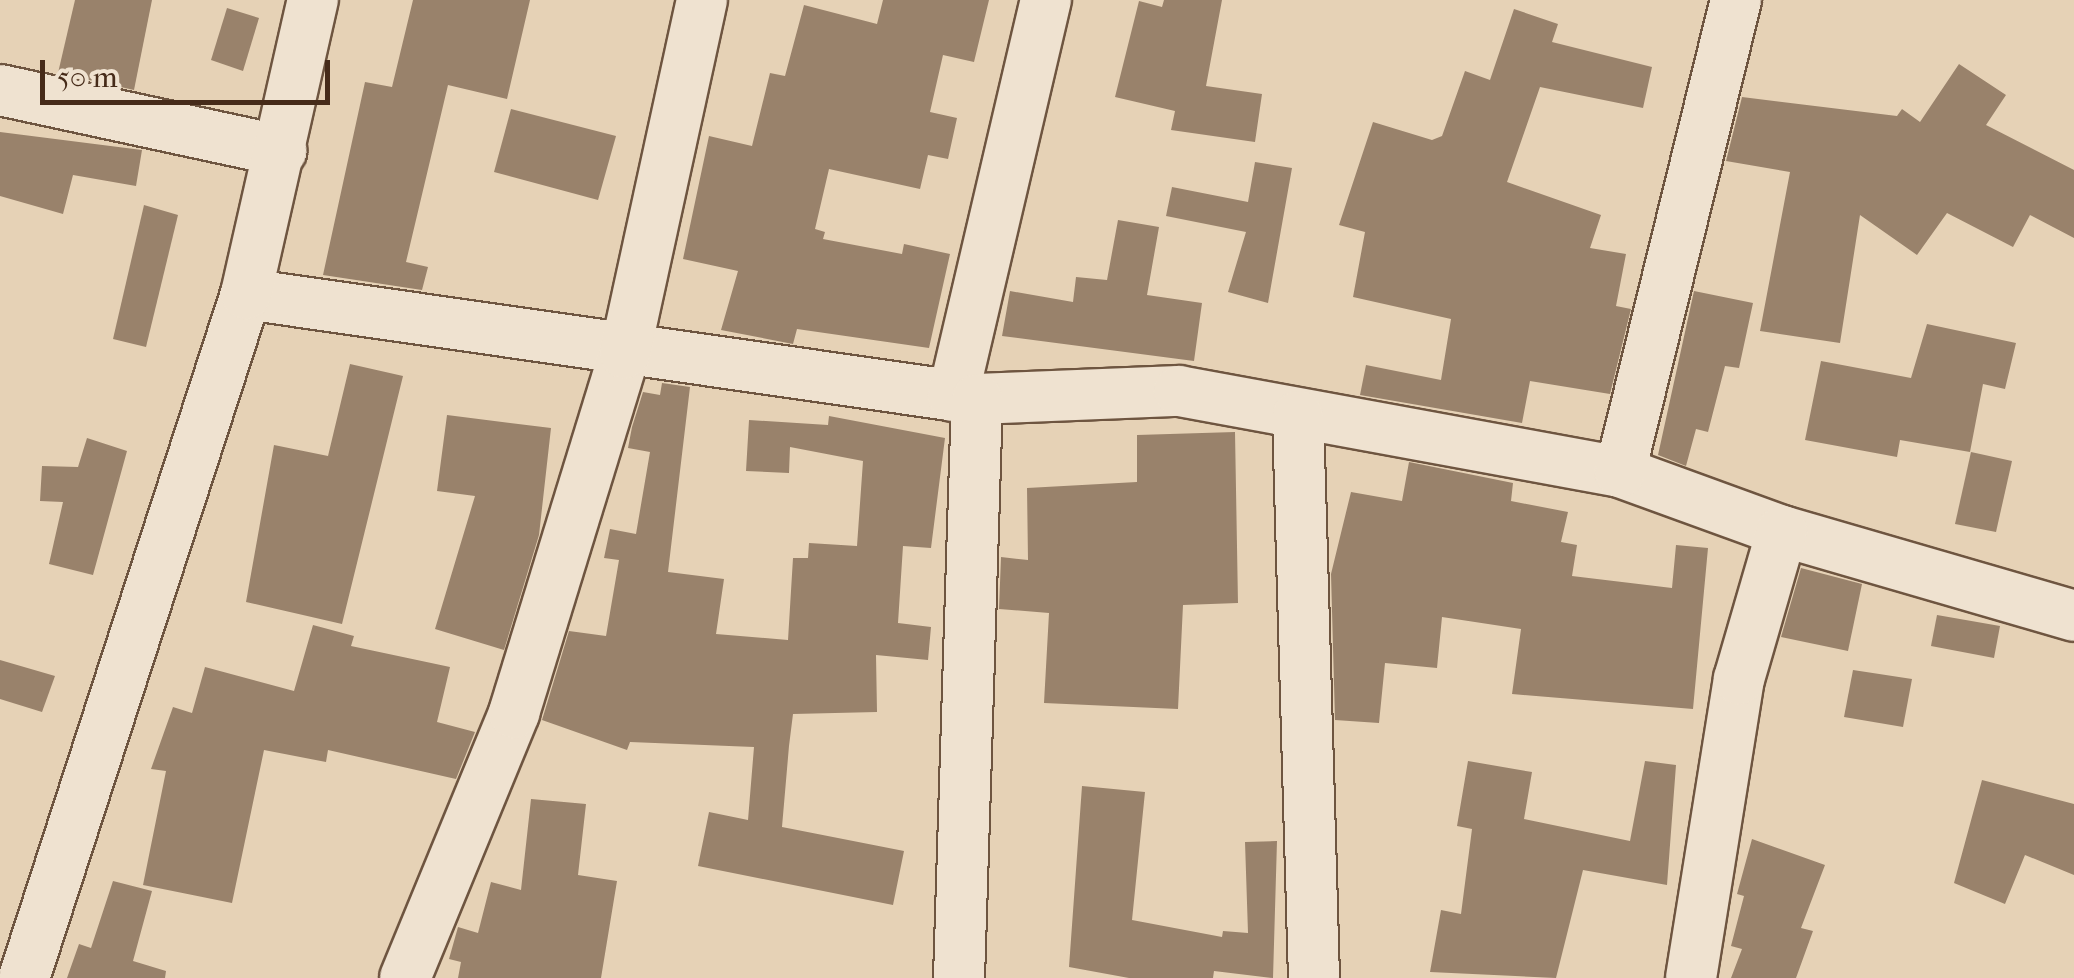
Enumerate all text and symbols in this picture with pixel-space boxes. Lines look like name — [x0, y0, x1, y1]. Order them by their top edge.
scale bar — [45, 40, 335, 102]
text: 50 m — [57, 60, 118, 95]

